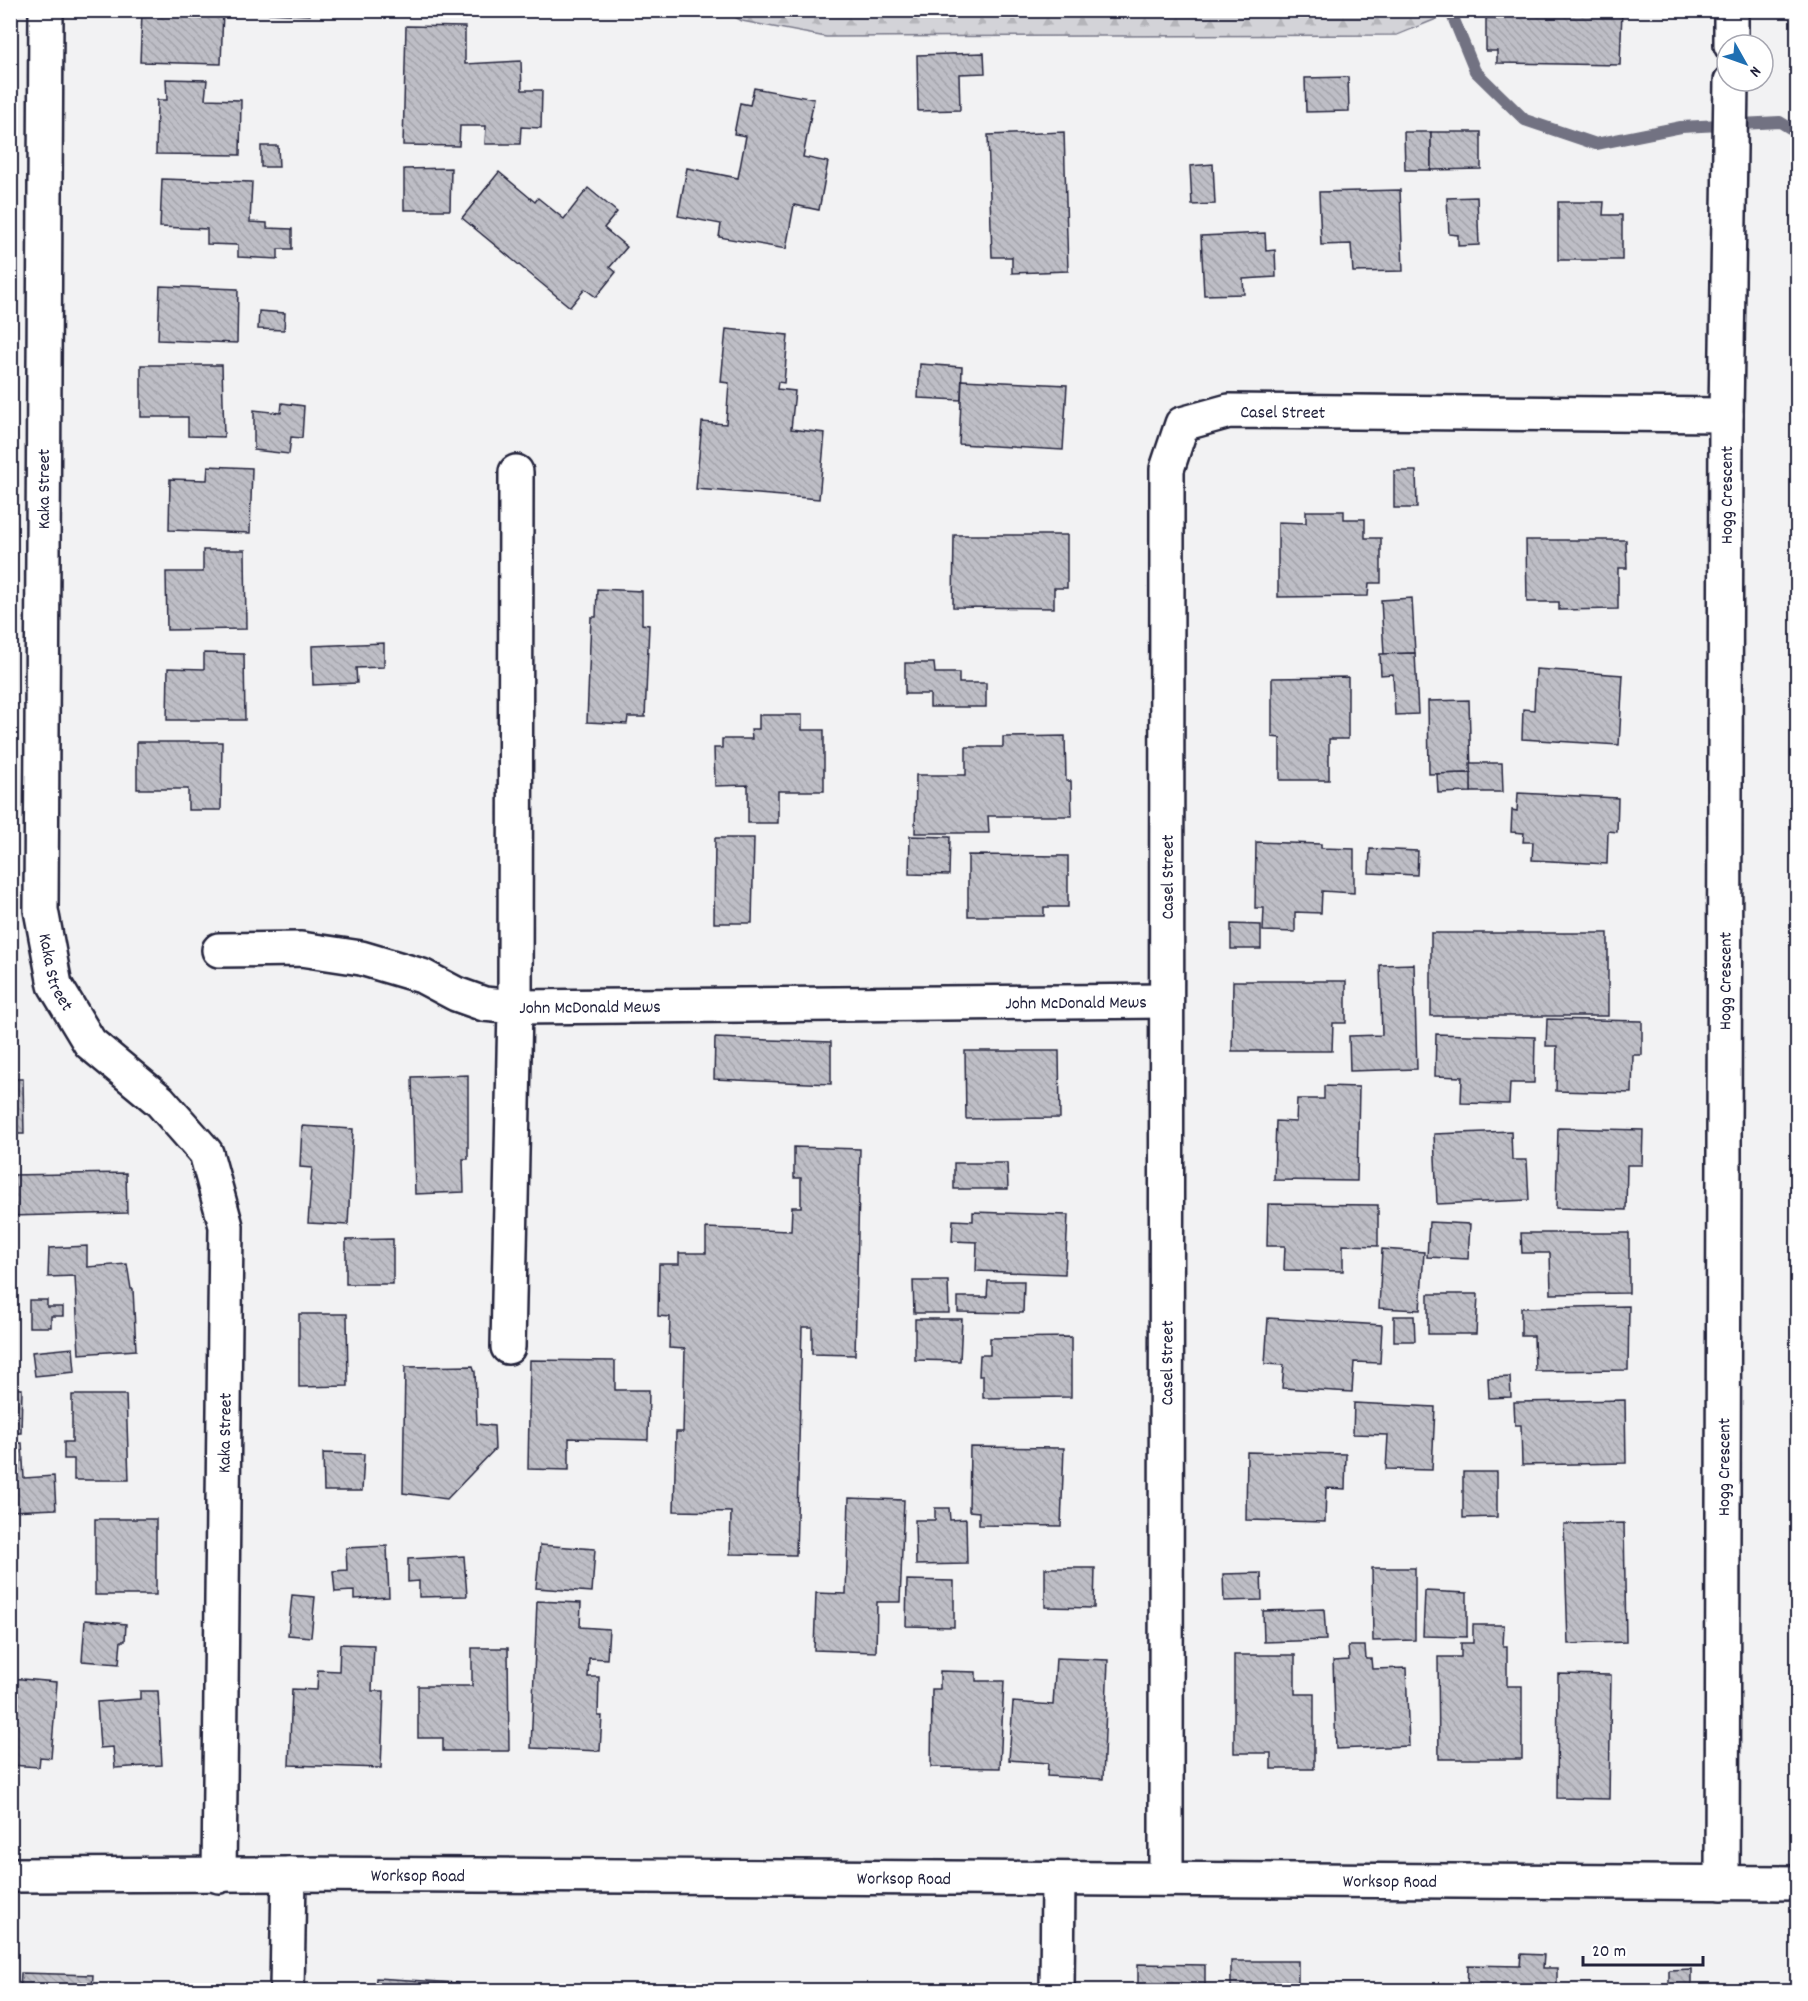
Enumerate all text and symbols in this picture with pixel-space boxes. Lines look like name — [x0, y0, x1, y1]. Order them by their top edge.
north arrow — [1715, 33, 1775, 93]
text: N — [1743, 61, 1766, 82]
street label: Casel Street — [1240, 401, 1326, 427]
street label: Hogg Crescent — [1716, 445, 1741, 544]
street label: Kaka Street — [33, 448, 58, 529]
street label: Casel Street — [1157, 834, 1182, 920]
street label: Kaka Street — [31, 931, 78, 1017]
street label: Hogg Crescent — [1714, 931, 1740, 1030]
street label: John McDonald Mews — [1005, 991, 1147, 1017]
street label: John McDonald Mews — [519, 996, 661, 1022]
street label: Casel Street — [1156, 1320, 1181, 1406]
street label: Kaka Street — [213, 1392, 240, 1473]
street label: Hogg Crescent — [1713, 1417, 1738, 1516]
street label: Worksop Road — [371, 1864, 465, 1890]
street label: Worksop Road — [857, 1867, 951, 1893]
street label: Worksop Road — [1343, 1870, 1437, 1896]
scale bar — [1583, 1929, 1703, 1967]
text: 20 m — [1592, 1940, 1626, 1965]

